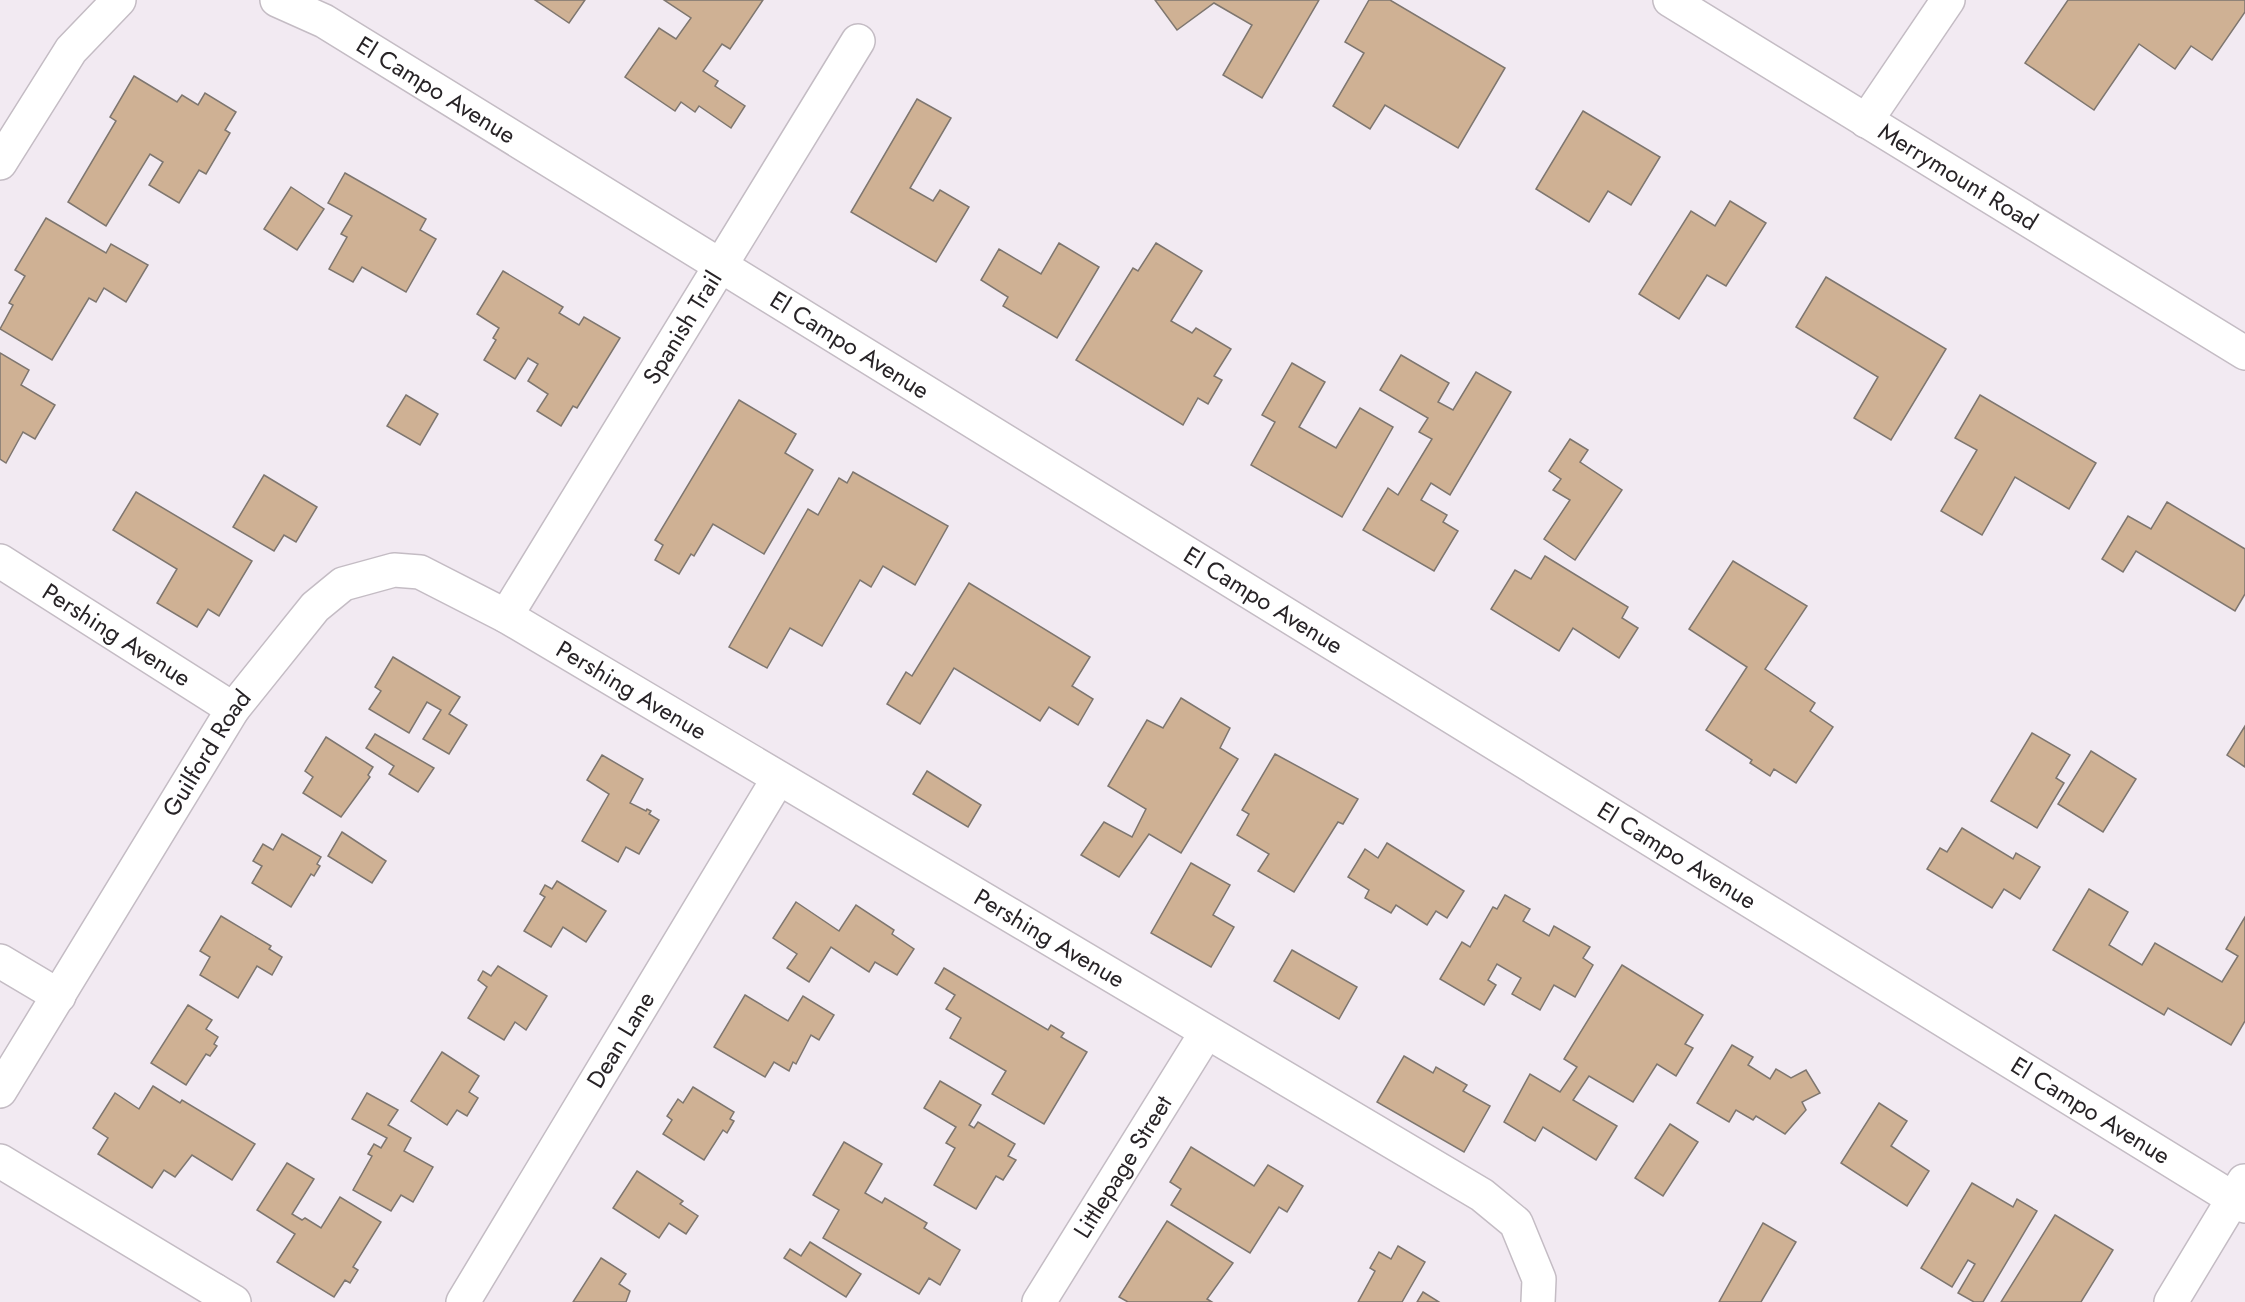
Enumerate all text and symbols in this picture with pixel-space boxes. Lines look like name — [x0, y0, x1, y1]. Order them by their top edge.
street label: El Campo Avenue — [350, 27, 523, 152]
street label: Merrymount Road — [1872, 114, 2045, 239]
street label: Spanish Trail — [634, 264, 730, 391]
street label: El Campo Avenue — [763, 282, 936, 407]
street label: El Campo Avenue — [1177, 537, 1350, 662]
street label: Pershing Avenue — [36, 574, 198, 695]
street label: Pershing Avenue — [550, 632, 714, 748]
street label: Guilford Road — [153, 682, 259, 823]
street label: El Campo Avenue — [1591, 793, 1764, 918]
street label: Pershing Avenue — [968, 880, 1132, 996]
street label: Dean Lane — [578, 985, 663, 1095]
street label: El Campo Avenue — [2004, 1048, 2177, 1173]
street label: Littlepage Street — [1065, 1088, 1180, 1245]

